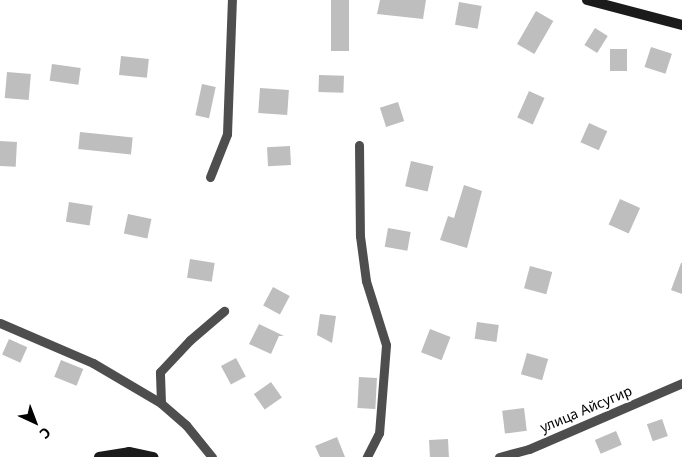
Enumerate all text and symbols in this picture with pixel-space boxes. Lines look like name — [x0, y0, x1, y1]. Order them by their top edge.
street label: улица Айсугир — [537, 382, 635, 436]
north arrow — [10, 397, 60, 447]
text: С — [36, 423, 55, 443]

